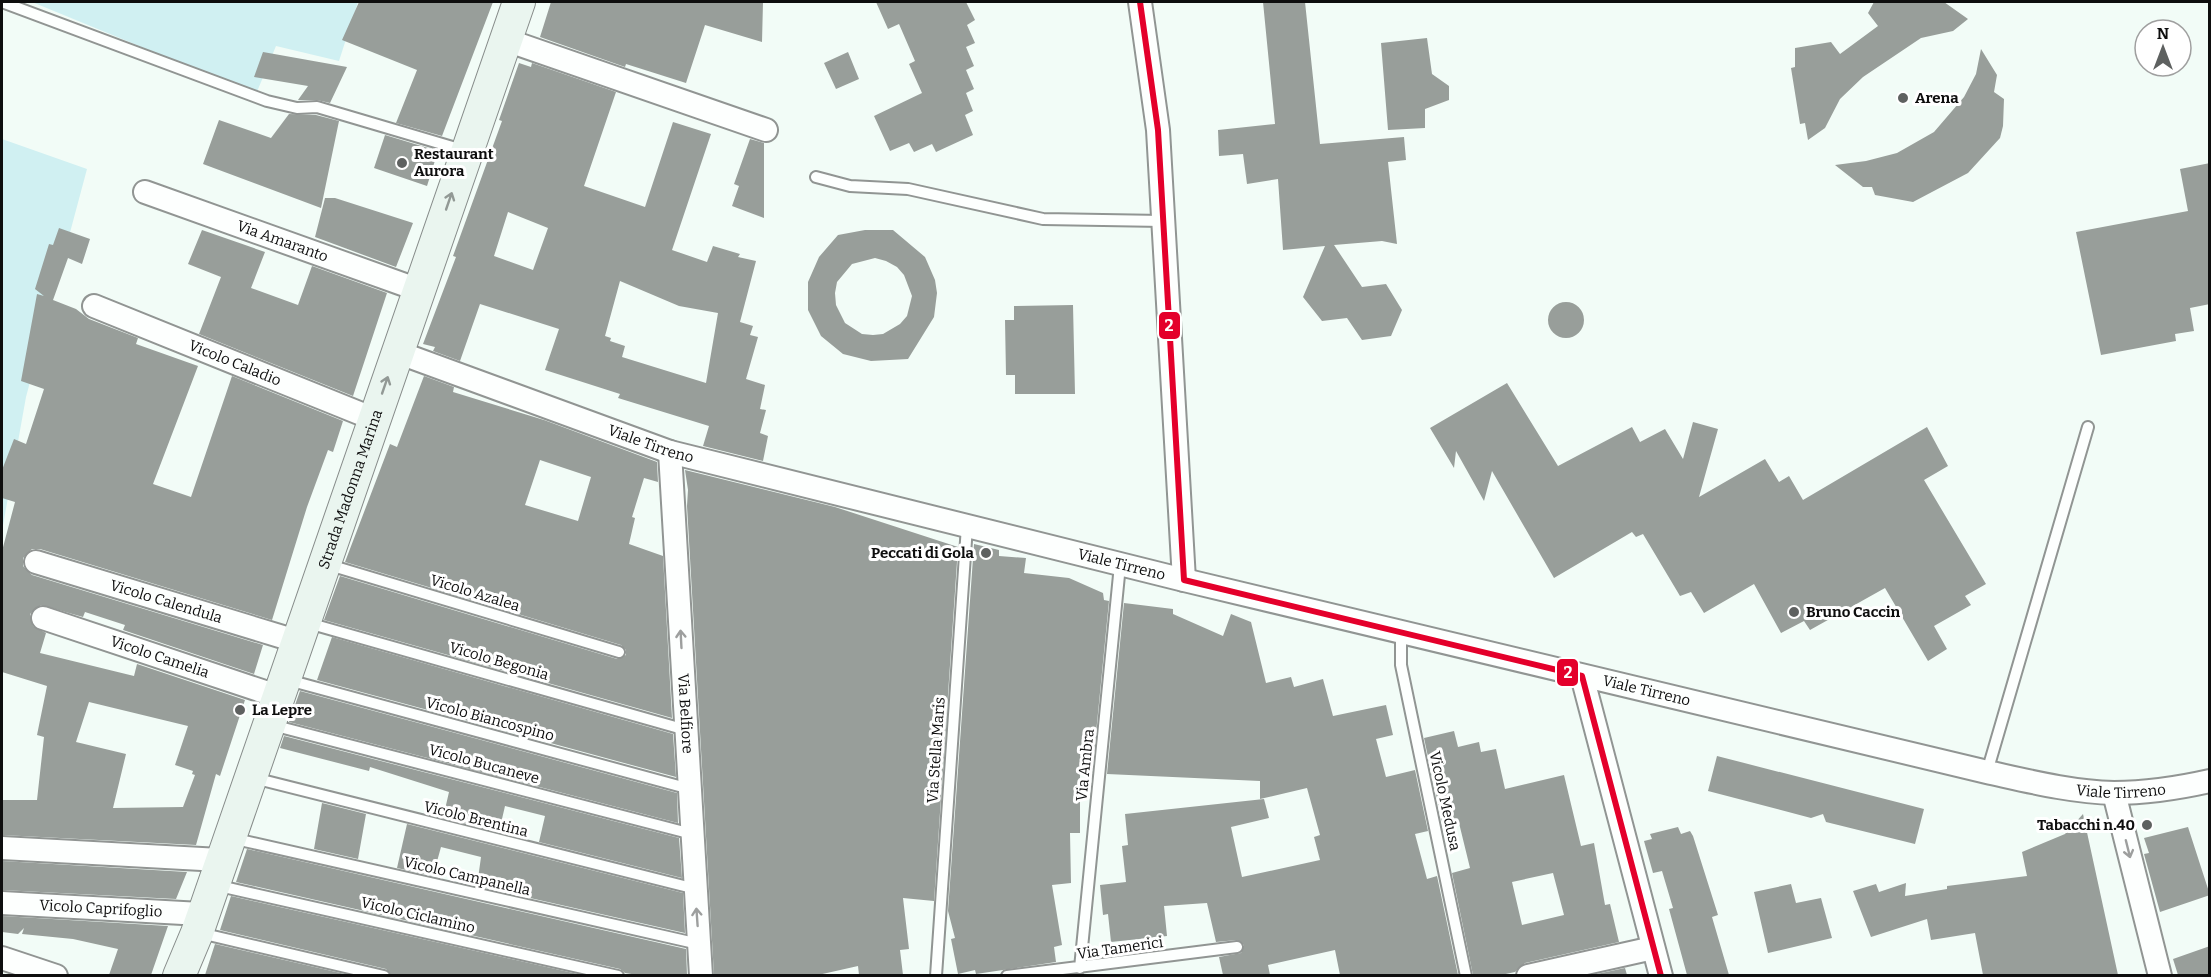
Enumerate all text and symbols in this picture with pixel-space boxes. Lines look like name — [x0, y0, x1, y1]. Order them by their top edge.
north arrow — [2133, 18, 2193, 78]
text: N — [2157, 24, 2169, 43]
place label: Arena — [1915, 89, 1959, 107]
marker: Arena — [1896, 91, 1910, 105]
place label: Restaurant Aurora — [414, 145, 494, 180]
marker: Restaurant Aurora — [395, 156, 409, 170]
one-way arrow — [445, 192, 456, 211]
street label: Via Amaranto — [234, 217, 331, 266]
line badge: 2 — [1158, 311, 1181, 340]
text: 2 — [1164, 316, 1174, 335]
street label: Vicolo Caladio — [186, 336, 284, 390]
one-way arrow — [381, 376, 392, 395]
street label: Strada Madonna Marina — [315, 407, 386, 572]
street label: Viale Tirreno — [605, 421, 696, 467]
place label: Peccati di Gola — [871, 544, 975, 562]
street label: Viale Tirreno — [1076, 545, 1167, 584]
marker: Peccati di Gola — [979, 546, 993, 560]
street label: Vicolo Azalea — [428, 571, 522, 615]
street label: Vicolo Calendula — [108, 576, 224, 627]
place label: Bruno Caccin — [1806, 603, 1900, 621]
marker: Bruno Caccin — [1787, 605, 1801, 619]
one-way arrow — [675, 629, 686, 649]
street label: Vicolo Camelia — [108, 632, 211, 682]
street label: Vicolo Begonia — [447, 638, 551, 684]
line badge: 2 — [1556, 658, 1579, 687]
text: 2 — [1563, 663, 1573, 682]
street label: Viale Tirreno — [1601, 671, 1692, 710]
street label: Via Belfiore — [674, 673, 697, 754]
street label: Vicolo Biancospino — [424, 693, 556, 745]
street label: Via Stella Maris — [923, 696, 949, 804]
place label: La Lepre — [252, 701, 312, 719]
marker: La Lepre — [233, 703, 247, 717]
street label: Via Ambra — [1072, 728, 1098, 802]
street label: Vicolo Bucaneve — [427, 741, 541, 787]
street label: Vicolo Medusa — [1426, 750, 1464, 852]
street label: Viale Tirreno — [2075, 780, 2167, 802]
street label: Vicolo Brentina — [422, 797, 530, 841]
place label: Tabacchi n.40 — [2037, 816, 2135, 834]
marker: Tabacchi n.40 — [2140, 818, 2154, 832]
one-way arrow — [2123, 840, 2135, 859]
street label: Vicolo Campanella — [402, 853, 532, 899]
street label: Vicolo Ciclamino — [359, 893, 477, 937]
street label: Vicolo Caprifoglio — [39, 896, 163, 921]
one-way arrow — [692, 908, 703, 928]
street label: Via Tamerici — [1076, 933, 1165, 963]

